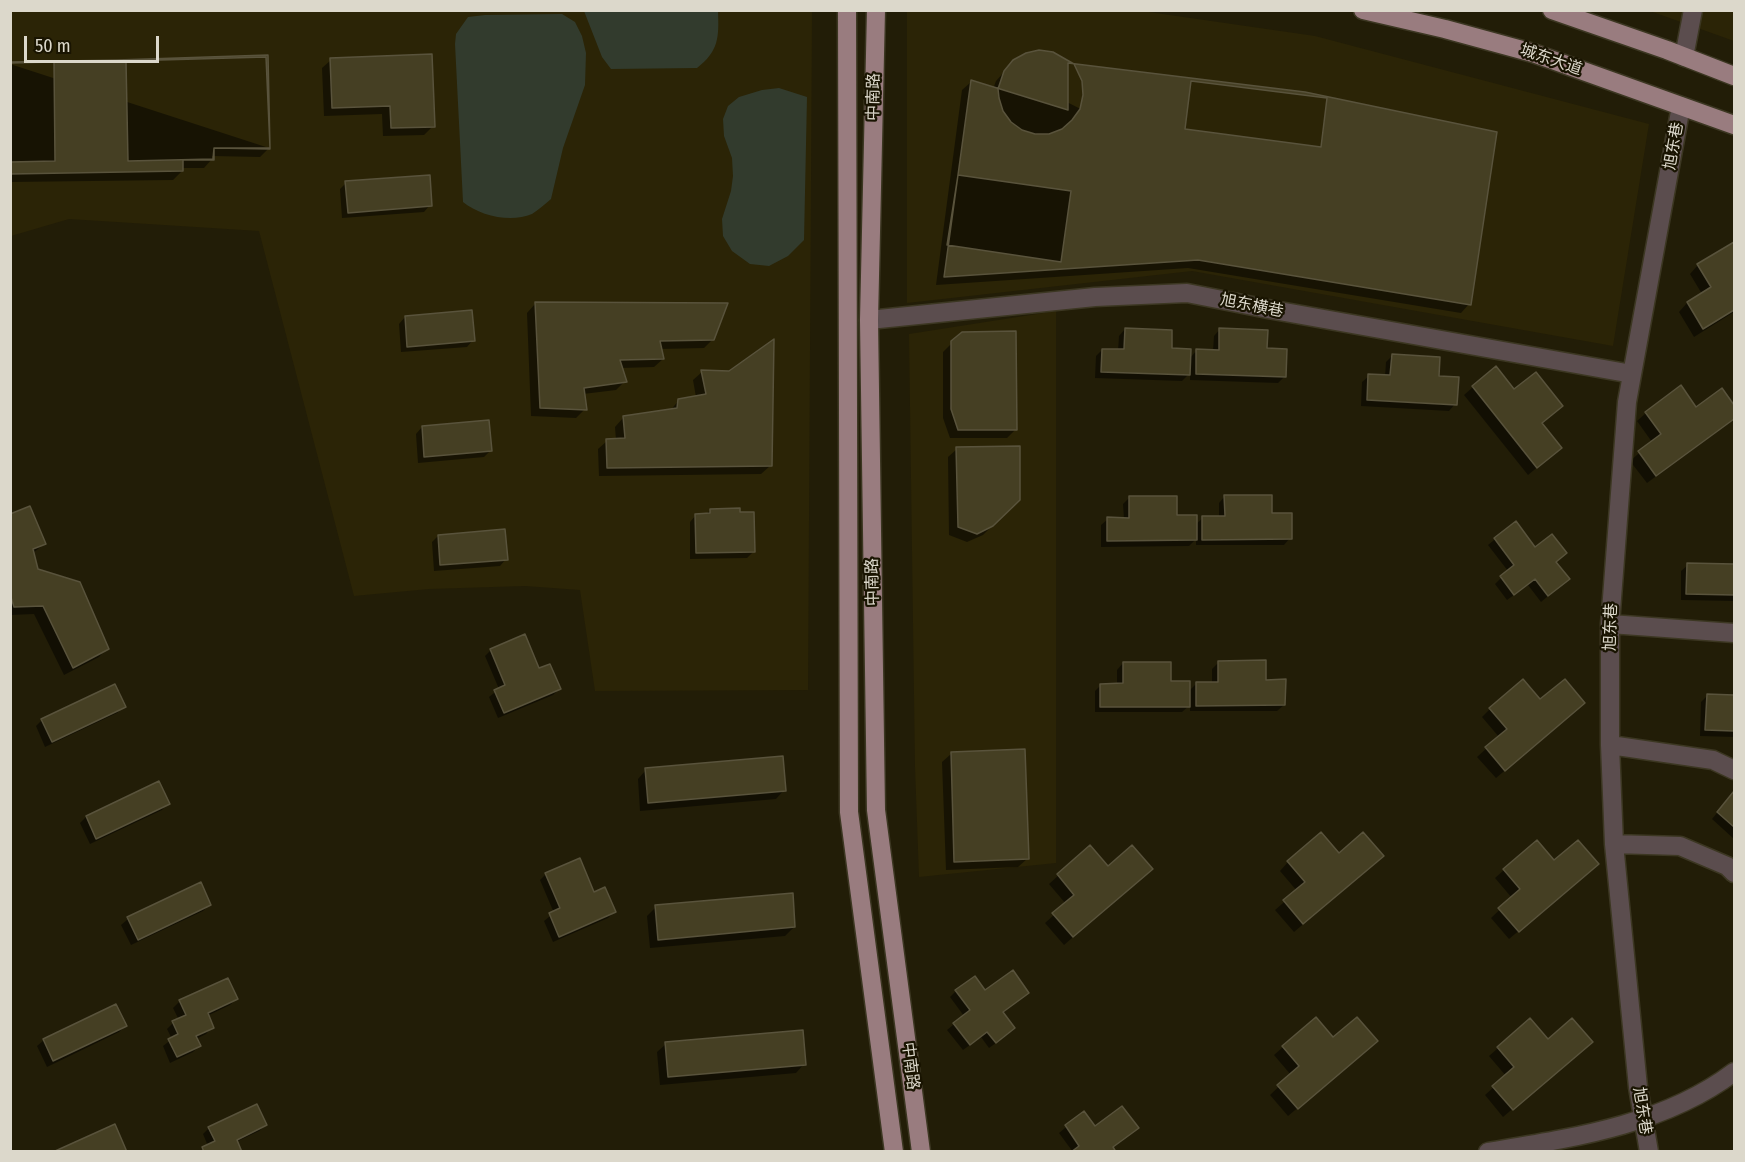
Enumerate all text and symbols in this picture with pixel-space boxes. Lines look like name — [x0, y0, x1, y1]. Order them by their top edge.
scale bar — [27, 24, 162, 62]
text: 50 m — [35, 35, 71, 57]
street label: 城东大道 — [1518, 41, 1584, 79]
street label: 中南路 — [864, 73, 884, 121]
street label: 旭东巷 — [1660, 121, 1688, 171]
street label: 旭东横巷 — [1219, 290, 1285, 322]
street label: 中南路 — [863, 558, 883, 606]
street label: 旭东巷 — [1601, 603, 1621, 651]
street label: 中南路 — [898, 1041, 922, 1091]
street label: 旭东巷 — [1629, 1086, 1655, 1136]

